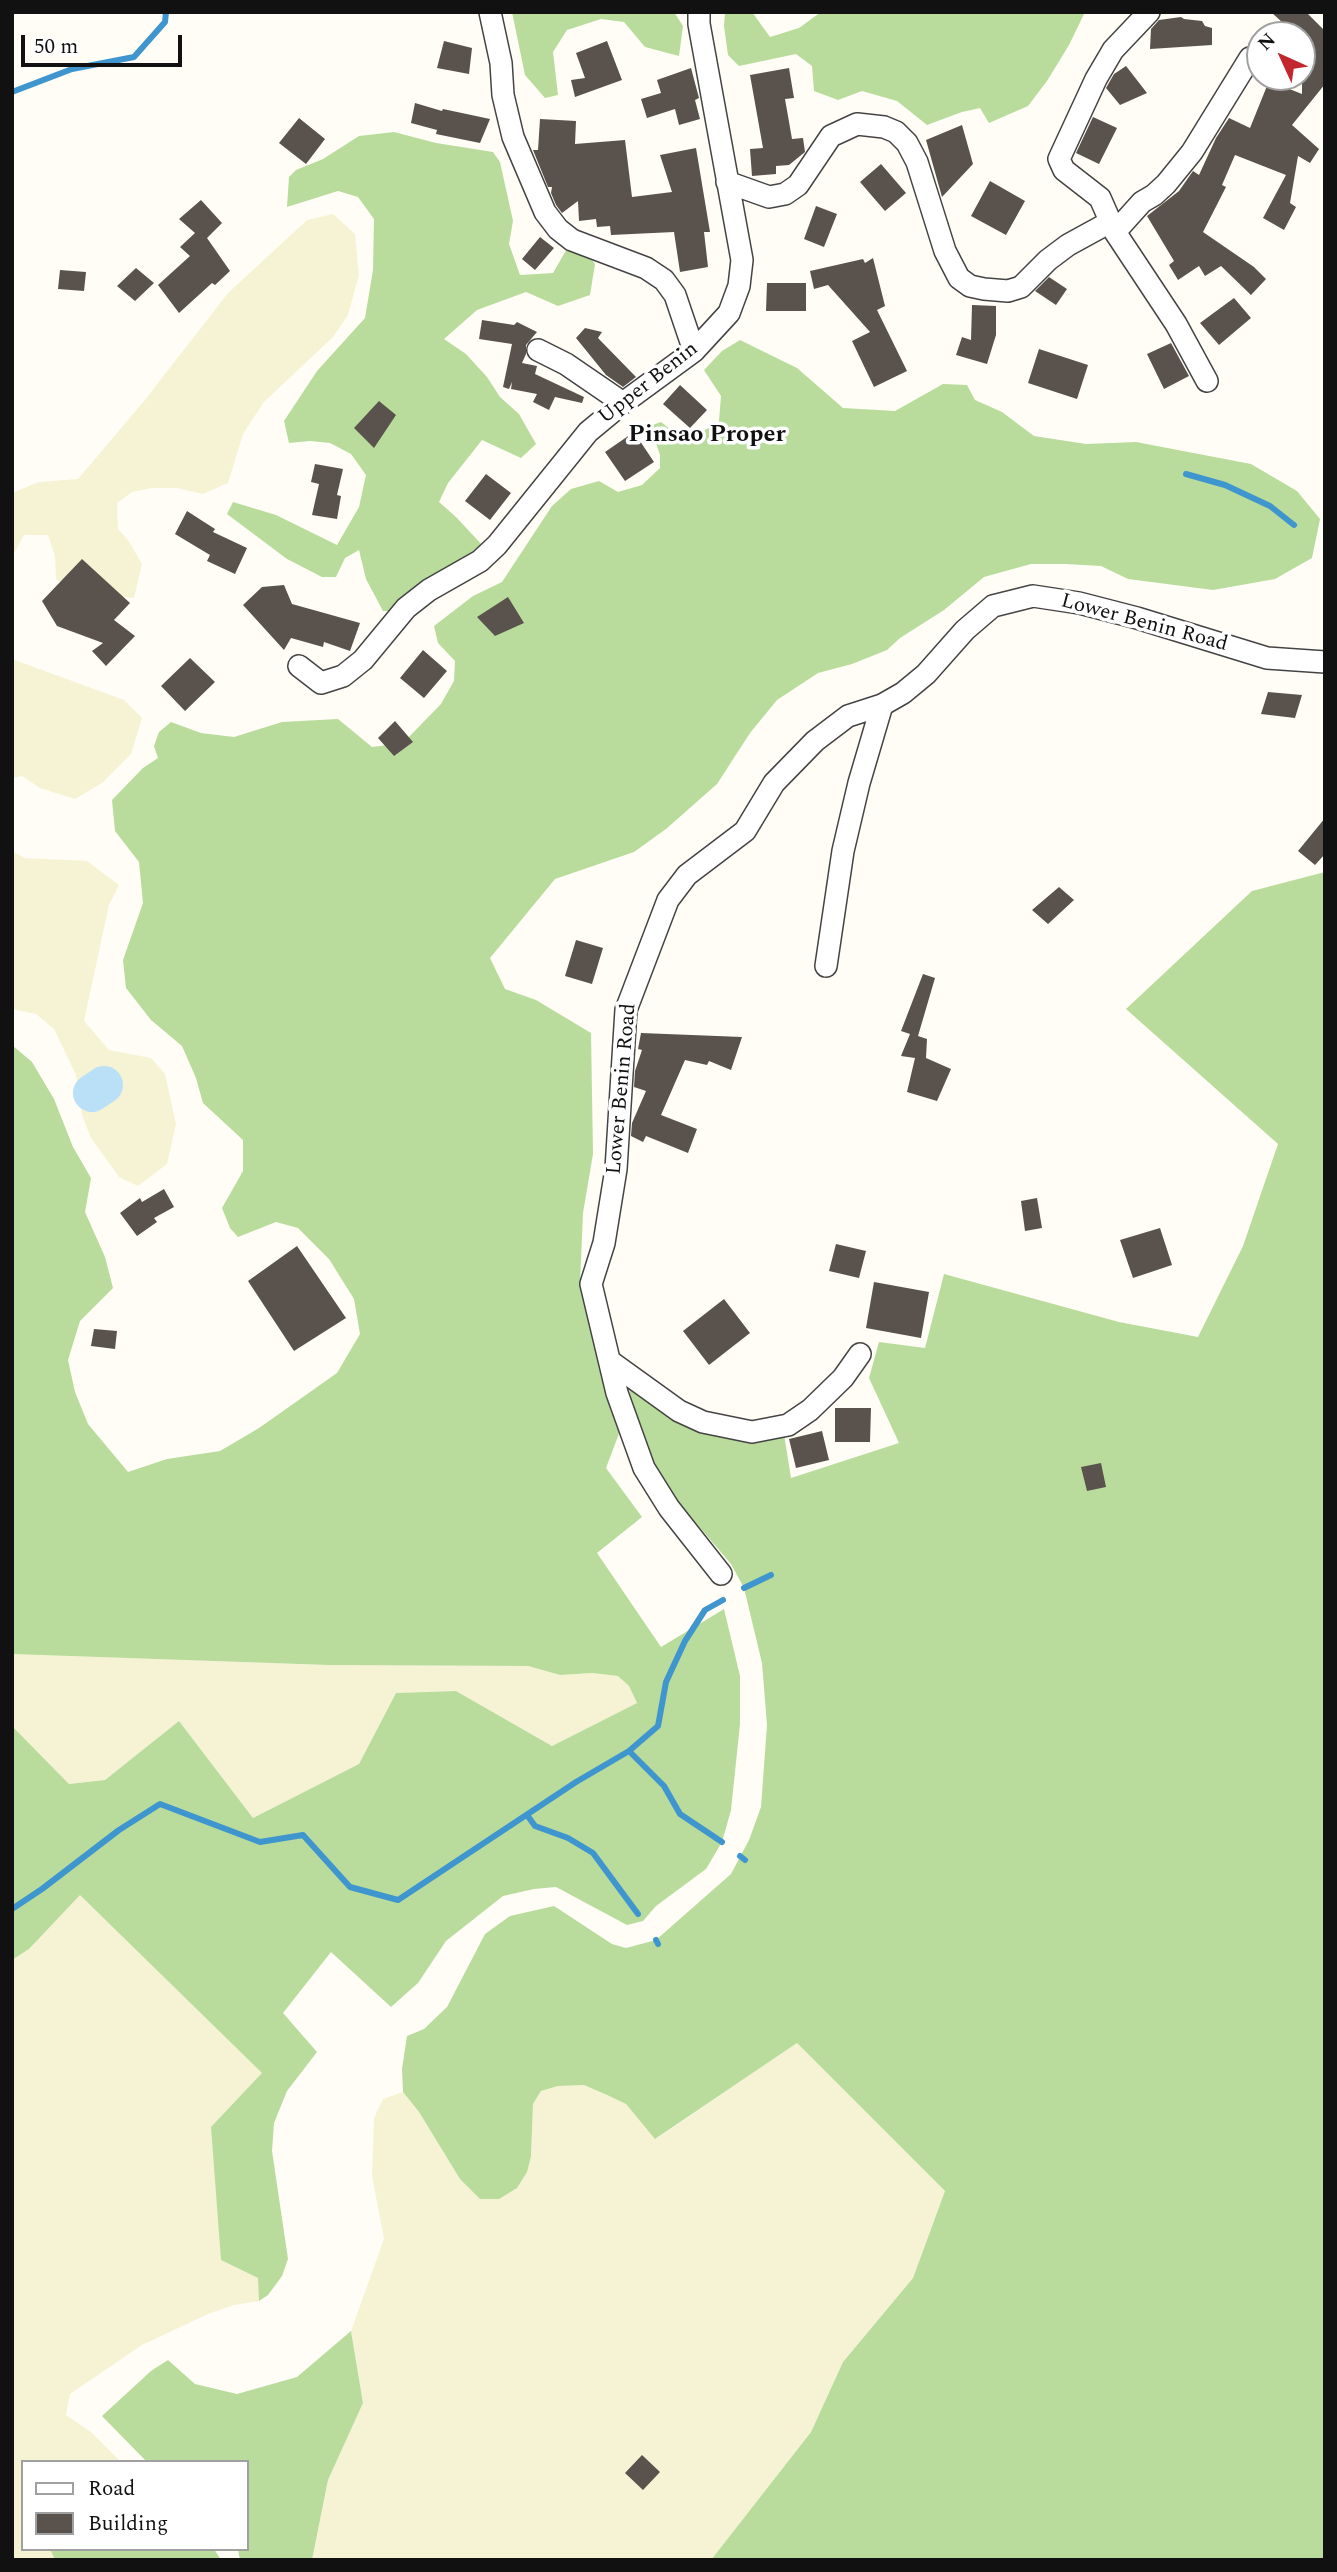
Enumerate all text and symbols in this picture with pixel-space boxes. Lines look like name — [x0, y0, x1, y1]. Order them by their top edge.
scale bar — [24, 21, 186, 65]
north arrow — [1246, 21, 1316, 91]
text: N — [1251, 26, 1283, 58]
text: 50 m — [34, 31, 78, 63]
street label: Upper Benin — [594, 337, 704, 431]
district label: Pinsao Proper — [628, 422, 786, 450]
street label: Lower Benin Road — [1058, 590, 1230, 658]
street label: Lower Benin Road — [603, 1002, 643, 1176]
legend — [21, 2460, 248, 2551]
text: Road — [88, 2473, 135, 2505]
text: Building — [88, 2508, 168, 2540]

